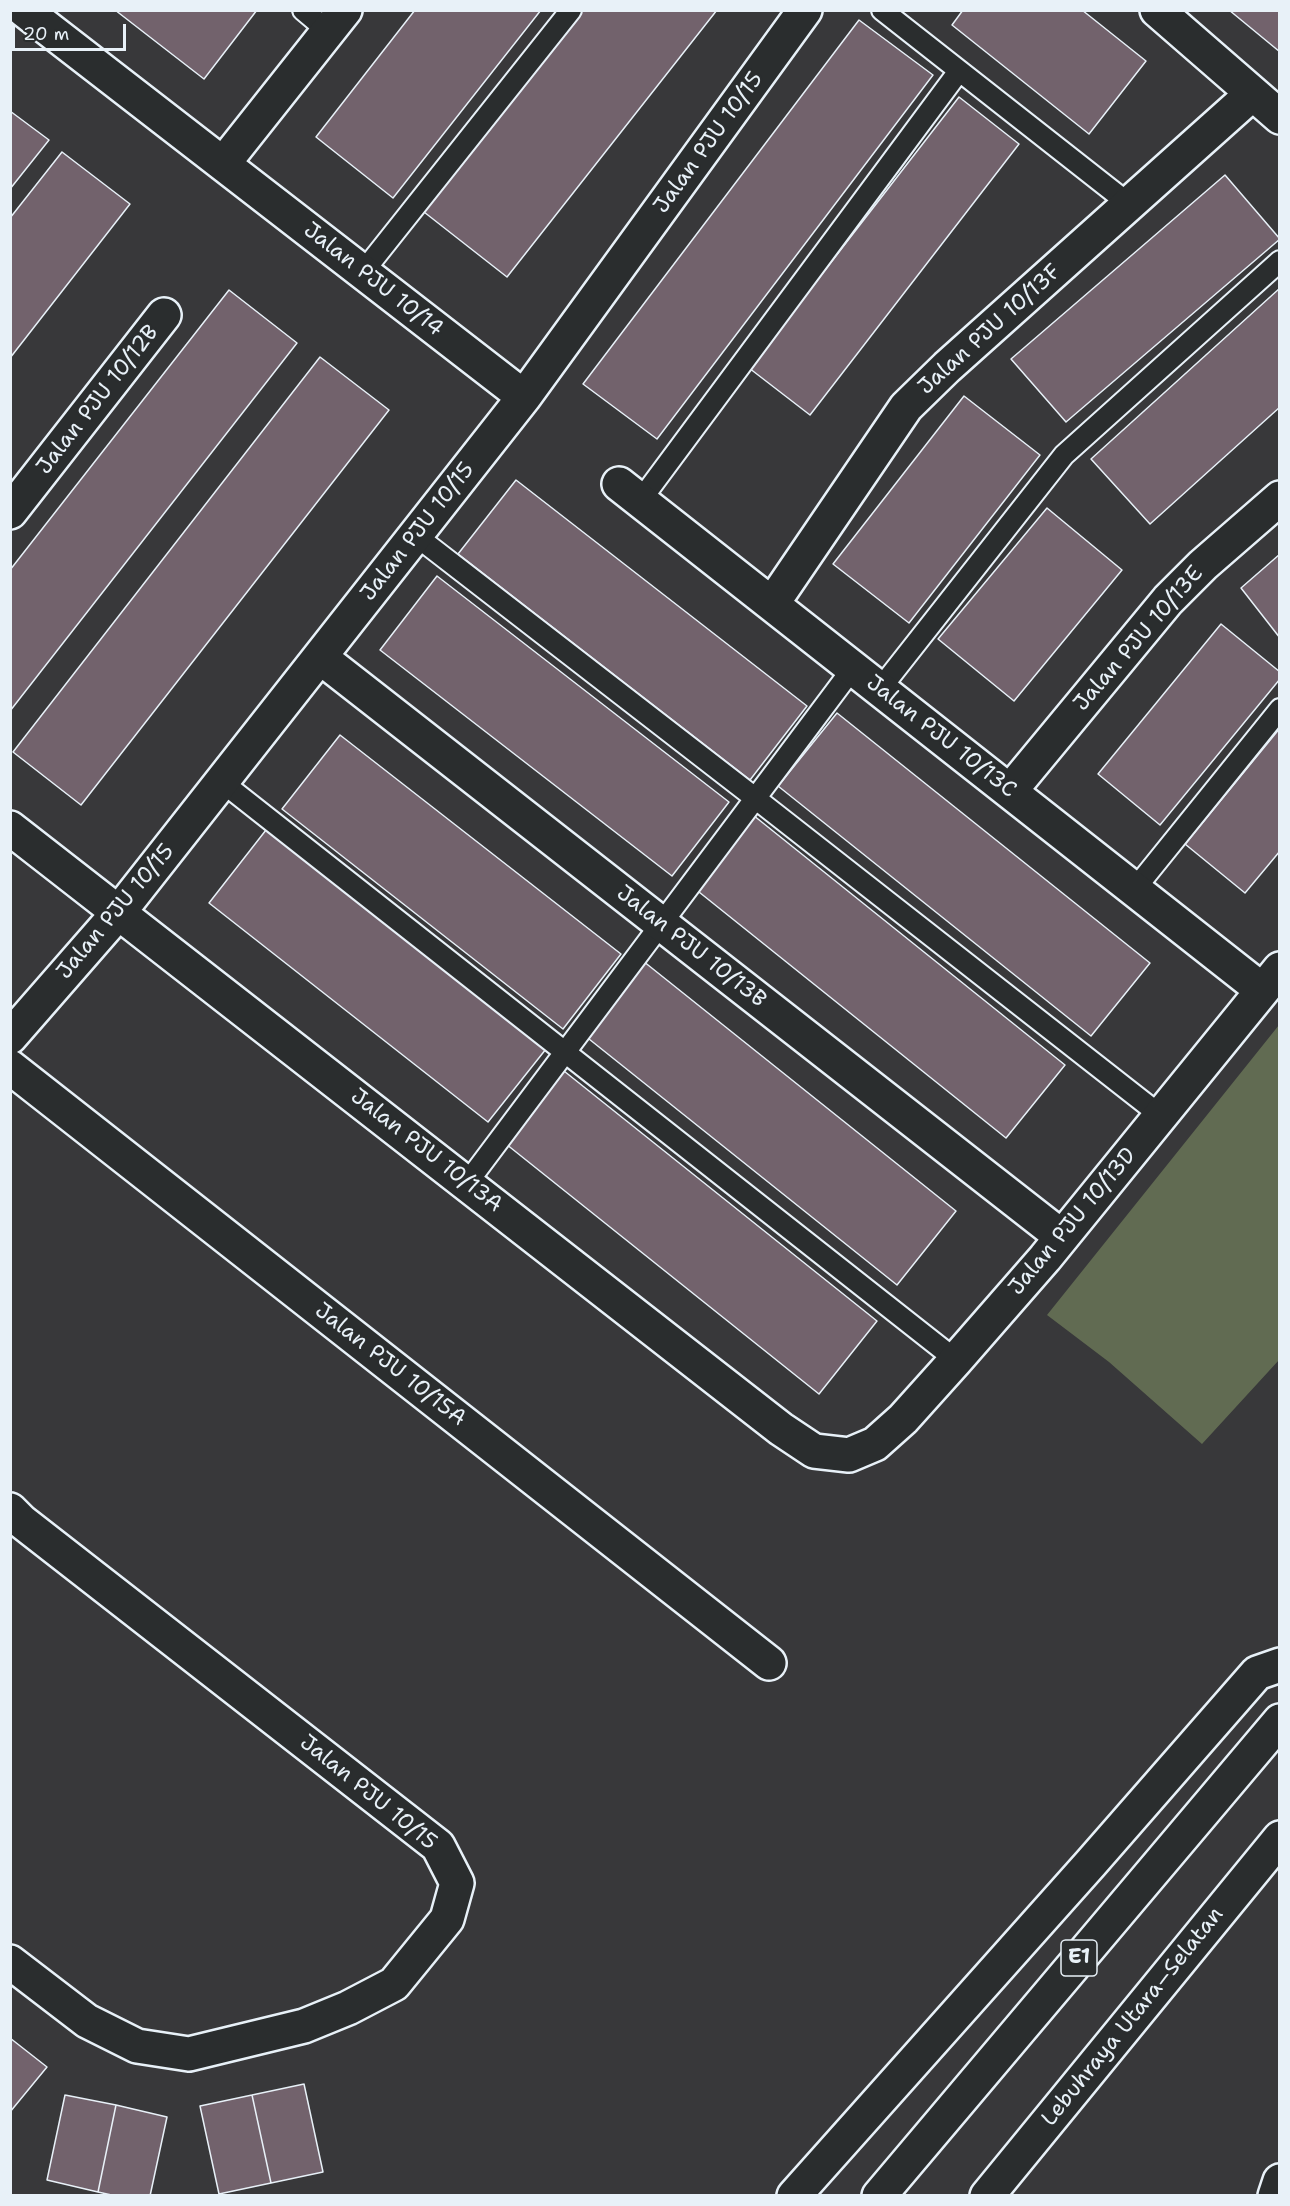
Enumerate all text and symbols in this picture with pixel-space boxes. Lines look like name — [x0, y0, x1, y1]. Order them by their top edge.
scale bar — [15, 12, 129, 50]
text: 20 m — [23, 22, 69, 46]
street label: Jalan PJU 10/15 — [649, 67, 769, 219]
street label: Jalan PJU 10/14 — [298, 217, 448, 343]
street label: Jalan PJU 10/13F — [913, 259, 1067, 401]
street label: Jalan PJU 10/12B — [31, 320, 165, 480]
street label: Jalan PJU 10/15 — [356, 457, 480, 607]
street label: Jalan PJU 10/13E — [1069, 561, 1209, 717]
street label: Jalan PJU 10/13C — [861, 670, 1021, 804]
street label: Jalan PJU 10/15 — [52, 839, 180, 985]
street label: Jalan PJU 10/13B — [611, 880, 771, 1014]
street label: Jalan PJU 10/13A — [345, 1084, 507, 1218]
street label: Jalan PJU 10/13D — [1004, 1143, 1142, 1301]
street label: Jalan PJU 10/15A — [309, 1298, 471, 1432]
street label: Jalan PJU 10/15 — [294, 1730, 442, 1856]
street label: Lebuhraya Utara–Selatan — [1036, 1902, 1230, 2132]
road number: E1 — [1061, 1940, 1097, 1976]

